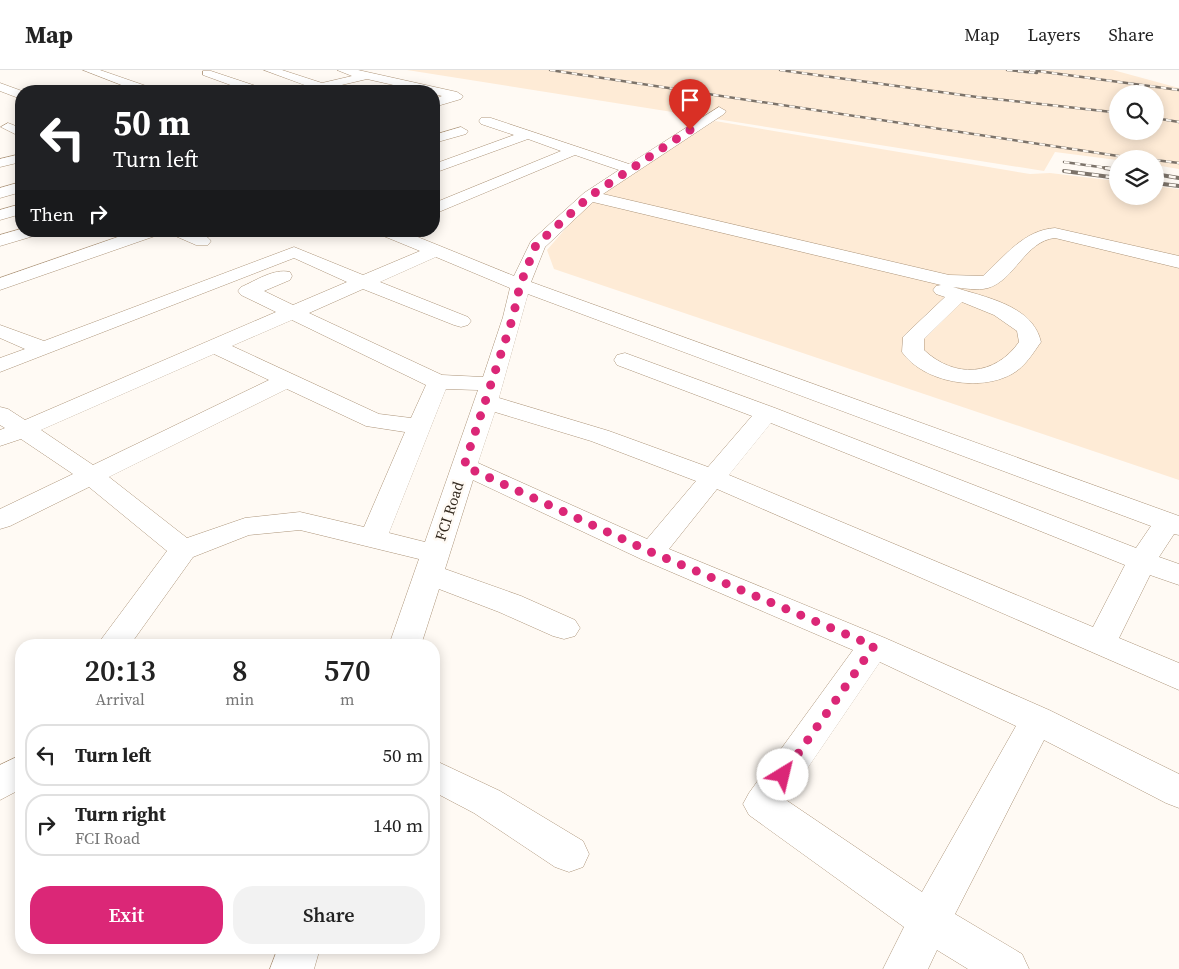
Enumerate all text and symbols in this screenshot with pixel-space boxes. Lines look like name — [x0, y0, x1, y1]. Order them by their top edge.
text: Map — [25, 18, 73, 51]
text: Map — [964, 22, 999, 47]
text: Layers — [1027, 22, 1080, 47]
text: Share — [1108, 22, 1154, 47]
pin — [669, 79, 711, 130]
map controls — [1109, 85, 1164, 205]
button: search — [1109, 85, 1164, 140]
icon: arrive — [676, 86, 704, 114]
text: 50 m — [113, 99, 190, 147]
icon: left — [30, 105, 95, 170]
text: Turn left — [113, 144, 198, 174]
button: layers — [1109, 150, 1164, 205]
icon: right — [84, 200, 112, 228]
text: Then — [30, 201, 74, 227]
street label: FCI Road — [430, 478, 469, 543]
text: 20:13 — [84, 650, 156, 691]
text: 8 — [232, 650, 248, 691]
text: 570 — [324, 650, 371, 691]
text: Arrival — [95, 688, 145, 710]
text: min — [225, 688, 254, 710]
text: m — [340, 688, 354, 710]
icon: left — [32, 741, 60, 769]
text: Turn left — [75, 742, 151, 768]
text: 50 m — [382, 742, 423, 768]
position arrow — [756, 748, 808, 800]
text: Turn right — [75, 801, 166, 827]
icon: right — [32, 811, 60, 839]
text: 140 m — [373, 812, 423, 838]
text: FCI Road — [75, 827, 140, 849]
button: Exit — [30, 886, 223, 944]
button: Share — [233, 886, 425, 944]

